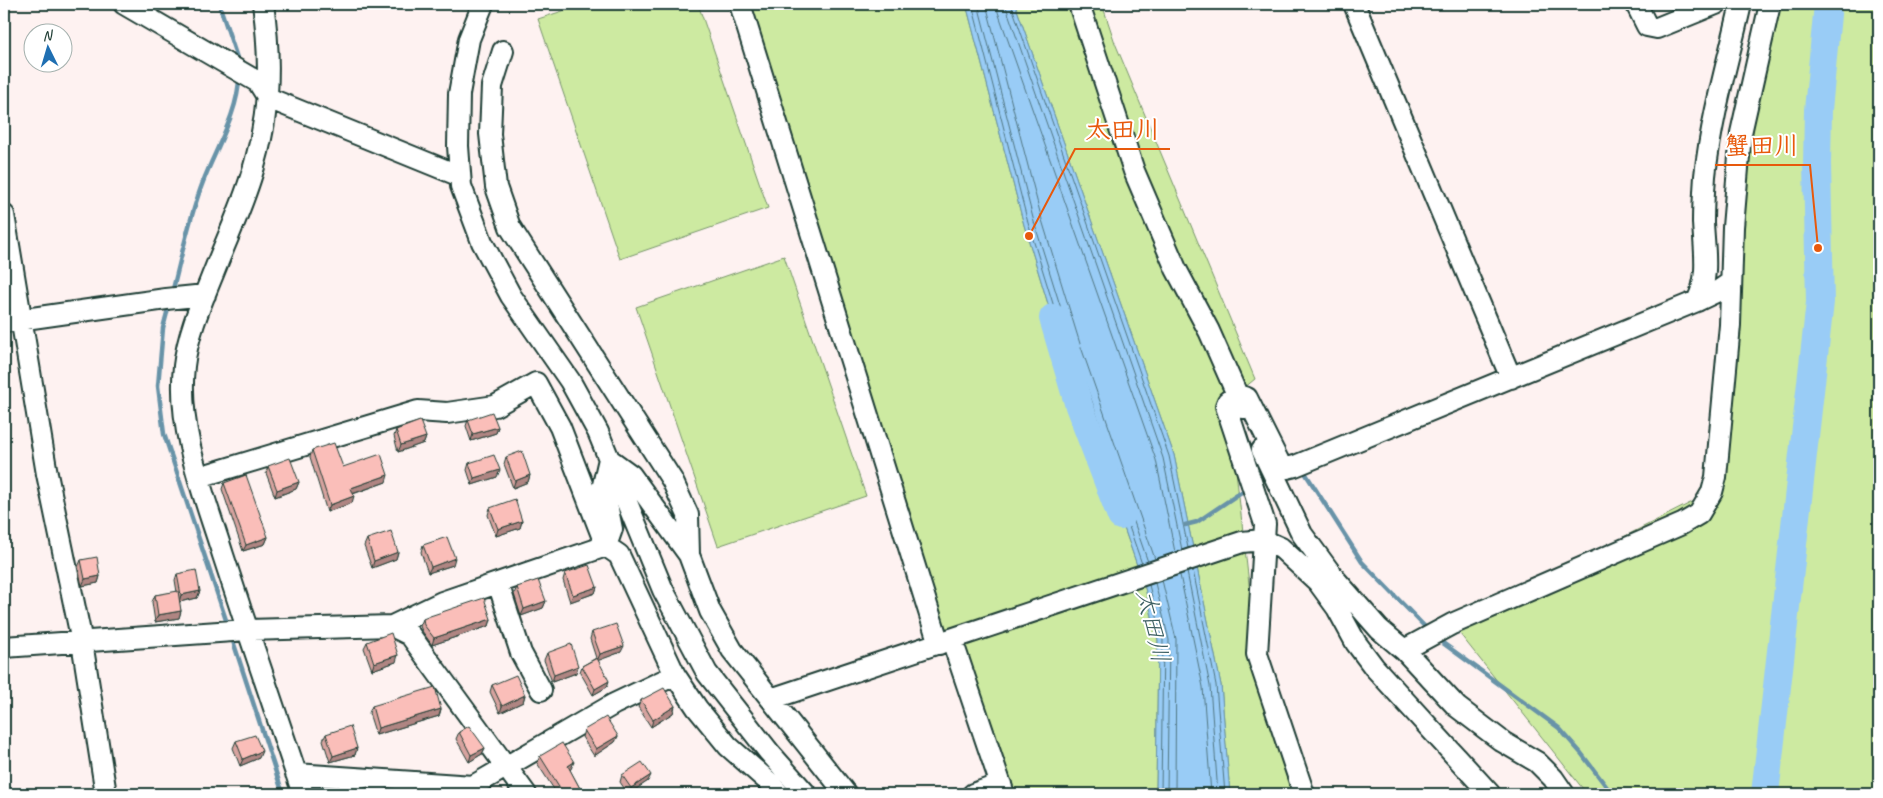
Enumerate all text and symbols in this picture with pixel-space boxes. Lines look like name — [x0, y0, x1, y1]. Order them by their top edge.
north arrow — [22, 22, 72, 72]
text: N — [42, 26, 54, 44]
callout: 太田川 — [1075, 109, 1170, 149]
text: 太田川 — [1085, 114, 1161, 146]
callout: 蟹田川 — [1715, 125, 1810, 165]
text: 蟹田川 — [1724, 130, 1800, 162]
water label: 太田川 — [1129, 586, 1177, 666]

